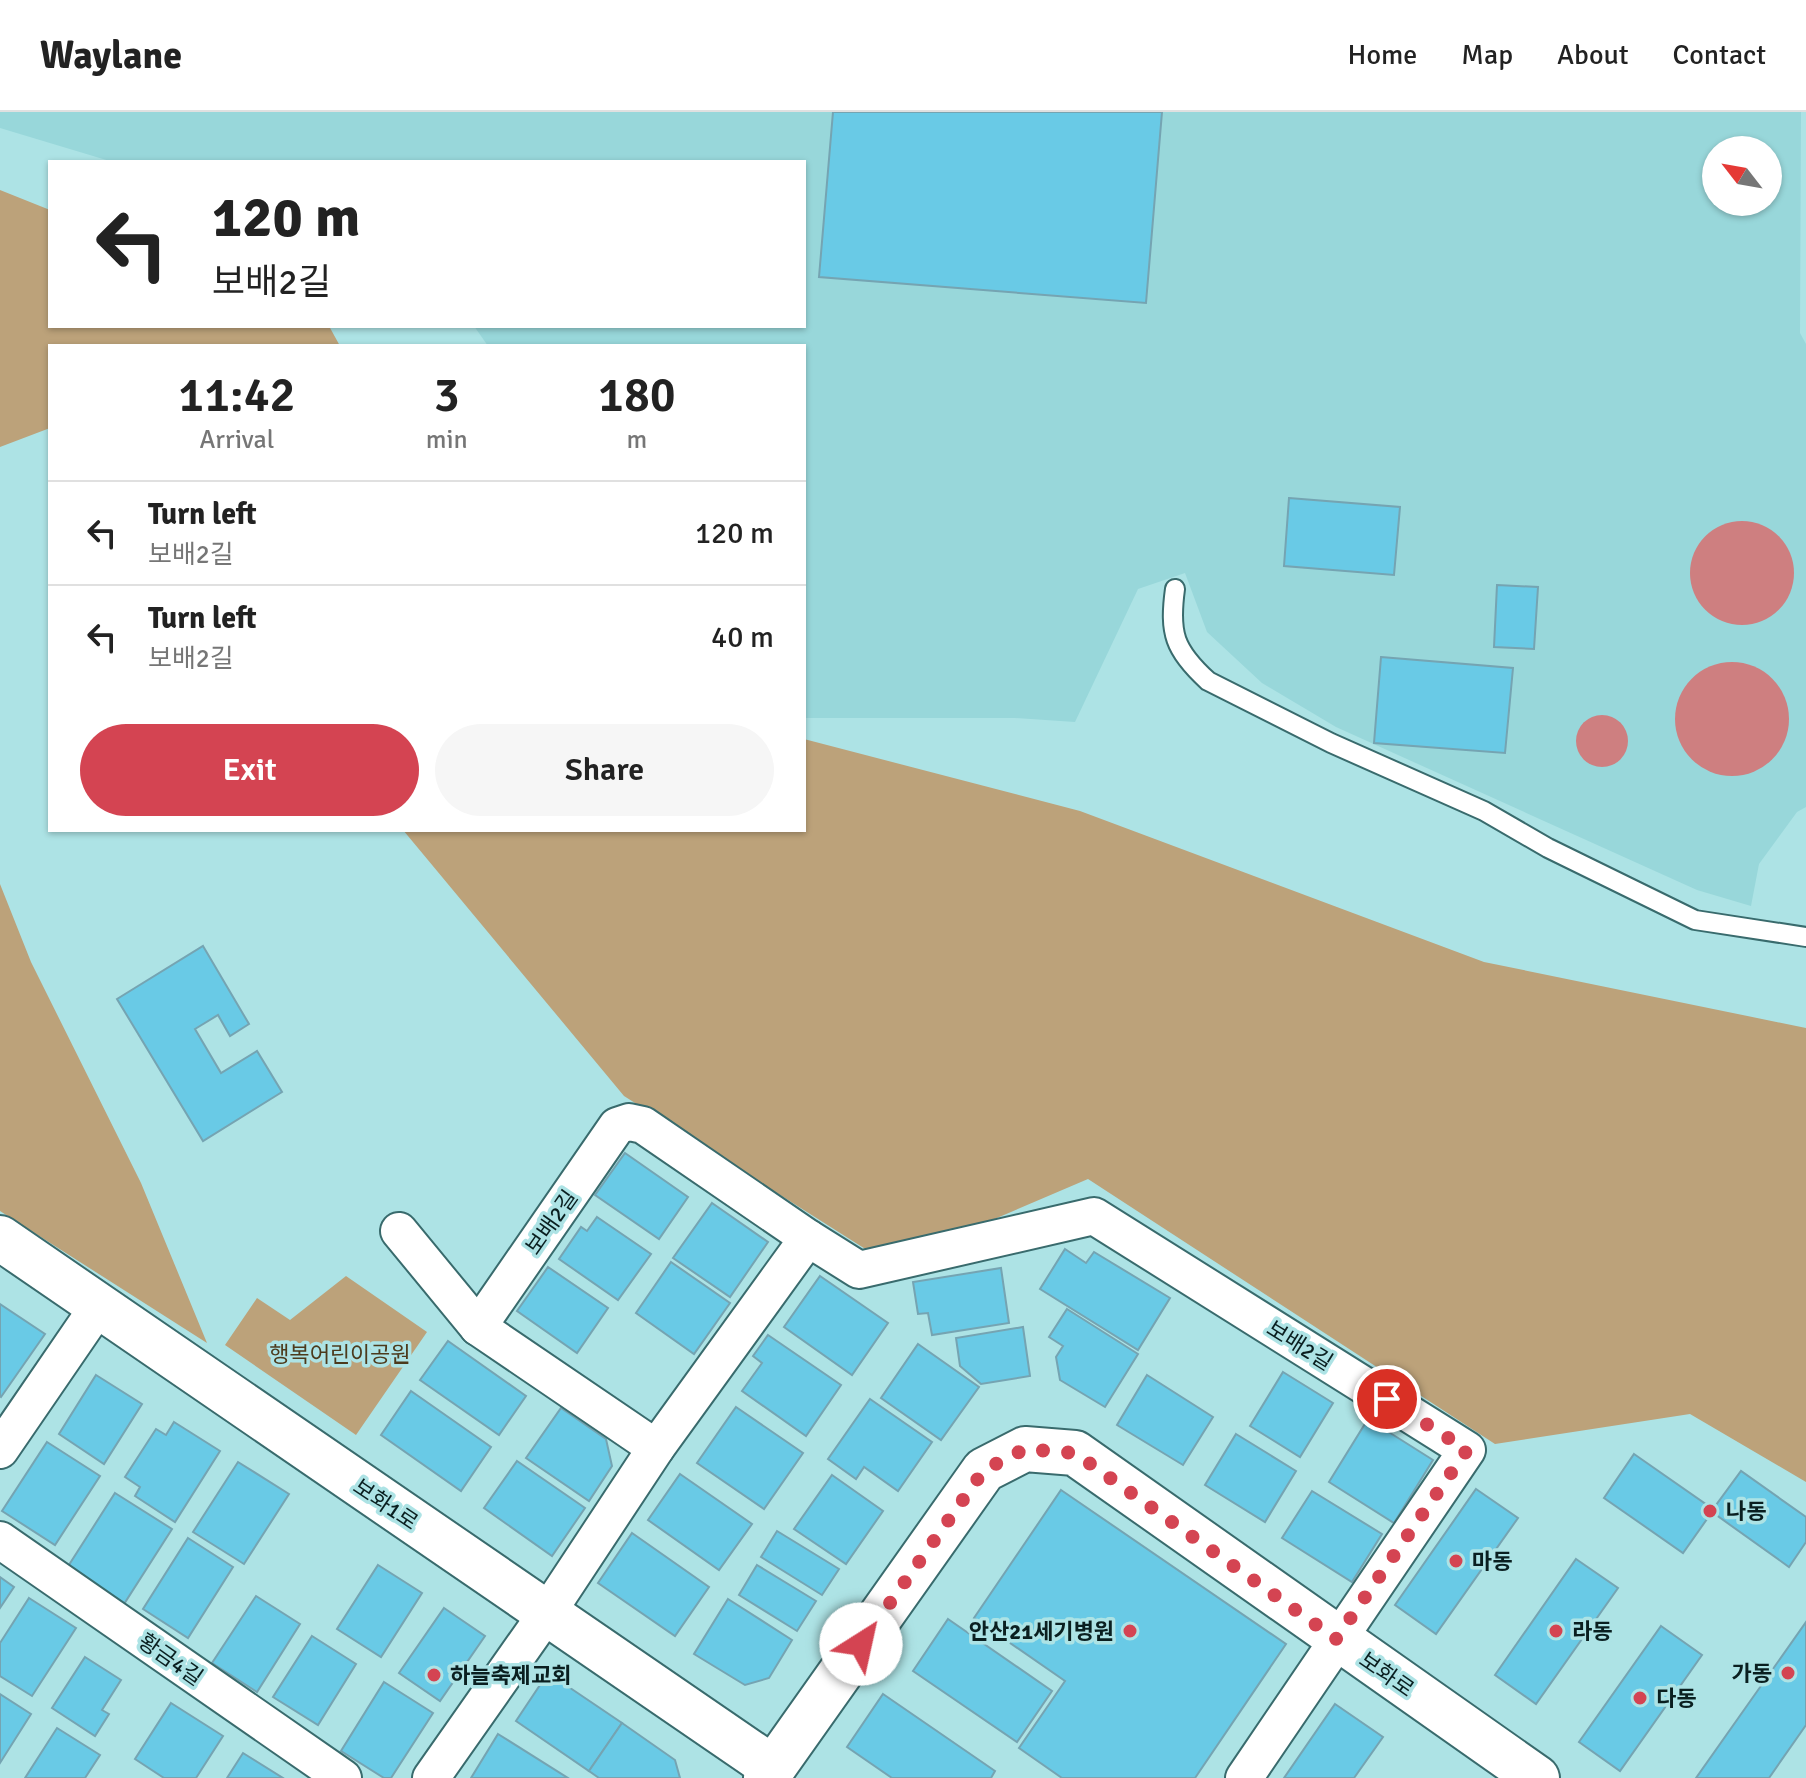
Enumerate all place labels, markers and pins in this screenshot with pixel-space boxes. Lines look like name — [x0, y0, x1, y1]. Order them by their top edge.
pin — [1353, 1365, 1421, 1433]
place label: 나동 — [1726, 1498, 1766, 1525]
marker: 나동 — [1701, 1502, 1719, 1520]
place label: 마동 — [1472, 1548, 1512, 1575]
marker: 마동 — [1447, 1552, 1465, 1570]
place label: 안산21세기병원 — [969, 1618, 1114, 1645]
place label: 라동 — [1572, 1618, 1612, 1645]
marker: 안산21세기병원 — [1121, 1622, 1139, 1640]
marker: 라동 — [1547, 1622, 1565, 1640]
place label: 가동 — [1732, 1660, 1772, 1687]
place label: 하늘축제교회 — [450, 1662, 571, 1689]
marker: 가동 — [1779, 1664, 1797, 1682]
marker: 하늘축제교회 — [425, 1666, 443, 1684]
place label: 다동 — [1656, 1685, 1696, 1712]
marker: 다동 — [1631, 1689, 1649, 1707]

